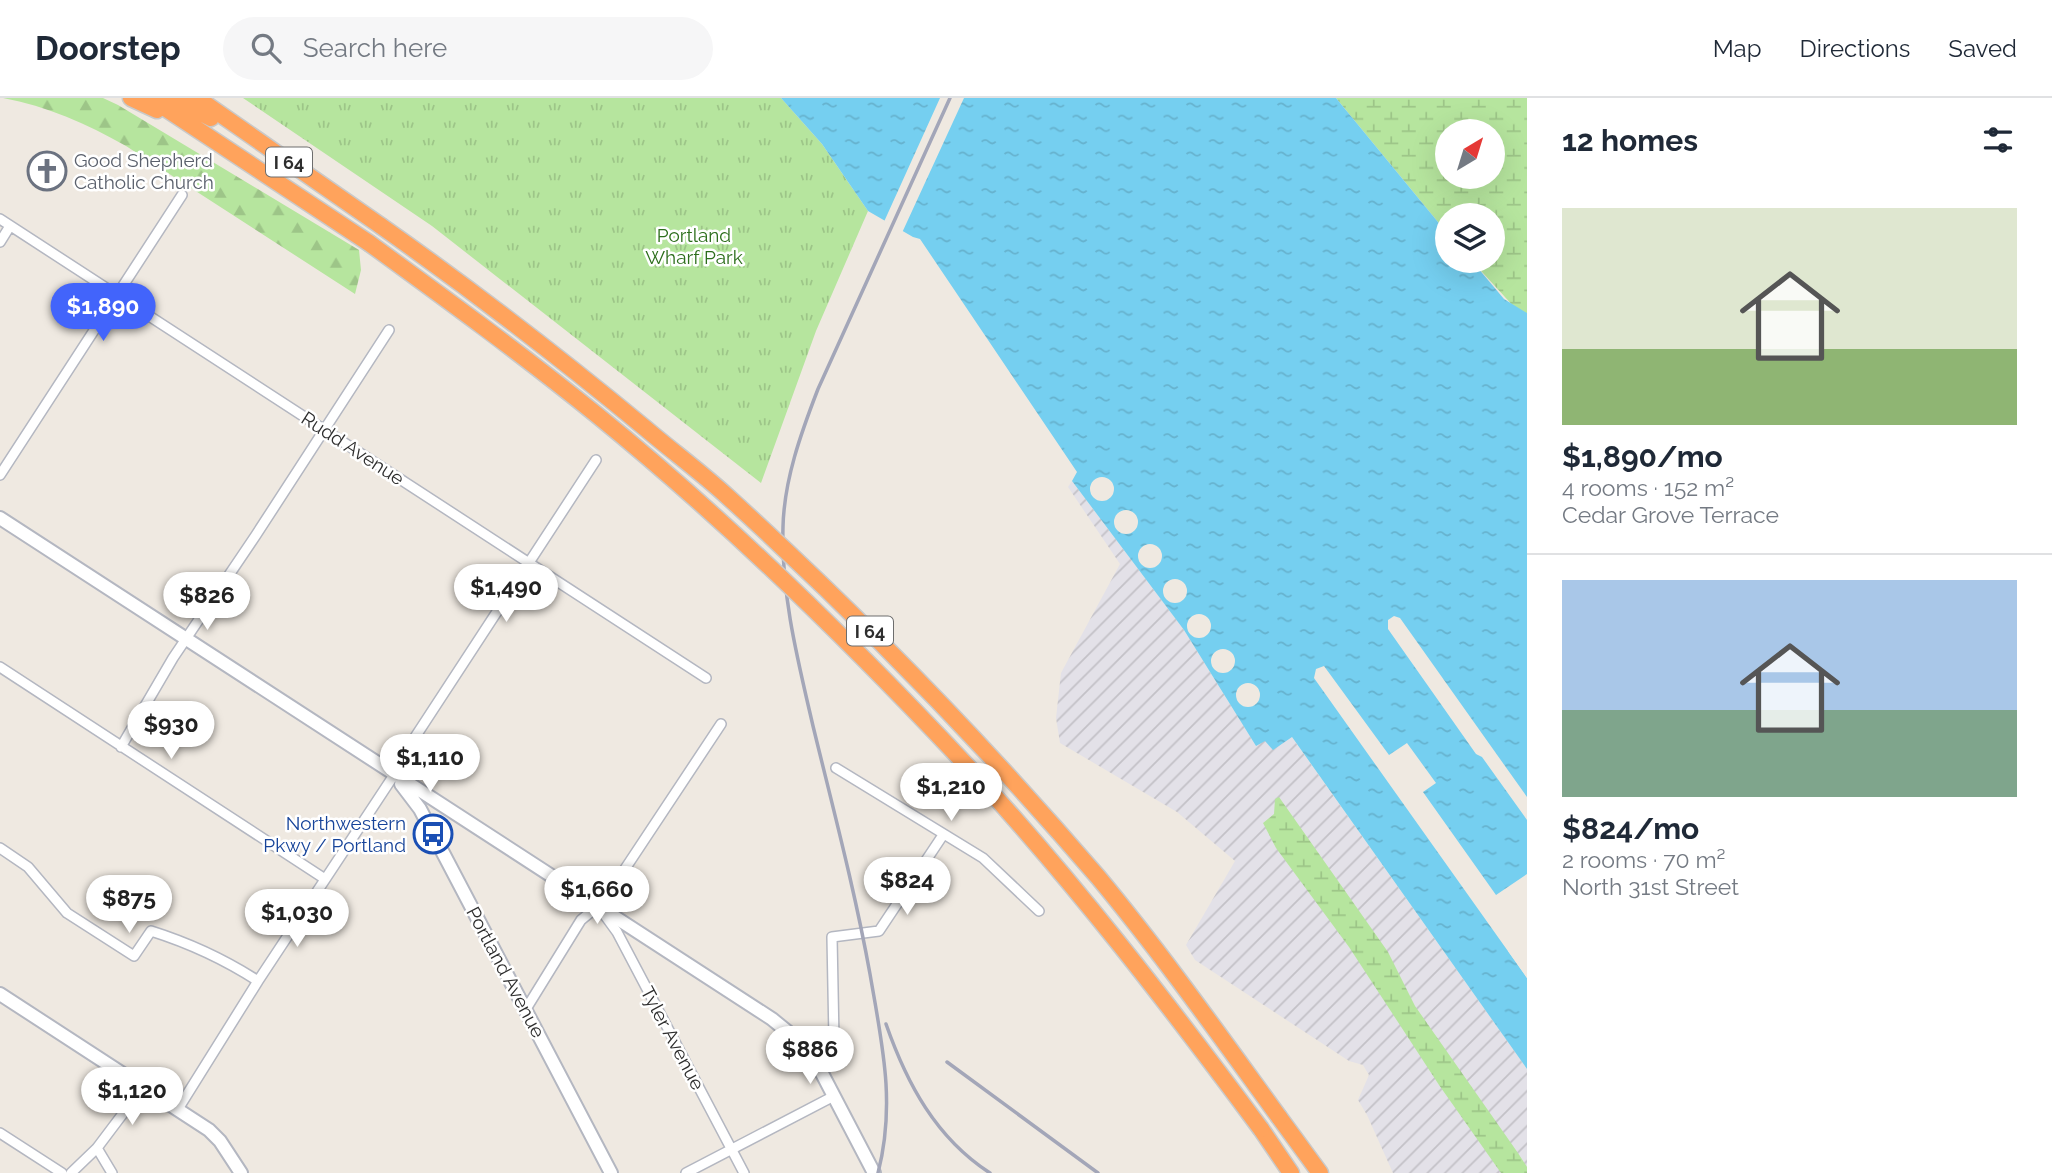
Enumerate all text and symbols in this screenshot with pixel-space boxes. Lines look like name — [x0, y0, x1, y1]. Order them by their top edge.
search box — [223, 17, 713, 80]
text: Doorstep — [35, 29, 181, 68]
icon: search — [247, 29, 285, 67]
text: Search here — [303, 33, 447, 63]
text: Map — [1713, 34, 1762, 63]
text: Directions — [1800, 34, 1910, 63]
text: Saved — [1948, 34, 2017, 63]
north arrow — [1435, 119, 1505, 189]
map controls — [1435, 119, 1505, 273]
icon: filters — [1979, 121, 2017, 159]
text: 12 homes — [1562, 123, 1698, 158]
road number: I 64 — [266, 148, 312, 176]
place label: Good Shepherd Catholic Church — [74, 149, 214, 193]
church icon: Good Shepherd Catholic Church — [26, 150, 68, 192]
button: layers — [1435, 203, 1505, 273]
park label: Portland Wharf Park — [645, 224, 743, 268]
icon: home — [1727, 253, 1853, 379]
pin: $1,890 — [46, 284, 160, 343]
text: $1,890 — [67, 292, 139, 319]
street label: Rudd Avenue — [297, 407, 409, 489]
text: $1,890/mo — [1562, 439, 1723, 474]
text: 4 rooms · 152 m² — [1562, 474, 1734, 501]
text: Cedar Grove Terrace — [1562, 501, 1779, 528]
pin: $1,490 — [449, 564, 563, 624]
pin: $826 — [166, 573, 248, 632]
text: $1,490 — [470, 573, 542, 600]
text: $826 — [179, 581, 235, 608]
road number: I 64 — [847, 616, 893, 646]
icon: home — [1727, 625, 1853, 751]
pin: $930 — [130, 702, 212, 761]
text: $930 — [143, 710, 199, 737]
pin: $1,110 — [373, 734, 487, 794]
text: $1,110 — [396, 743, 464, 770]
pin: $1,210 — [894, 764, 1008, 823]
text: $1,210 — [916, 772, 986, 799]
text: $824/mo — [1562, 811, 1699, 846]
place label: Northwestern Pkwy / Portland — [263, 812, 406, 856]
bus stop icon: Northwestern Pkwy / Portland — [412, 813, 454, 855]
text: 2 rooms · 70 m² — [1562, 846, 1725, 873]
pin: $824 — [866, 858, 948, 917]
pin: $1,660 — [540, 866, 654, 926]
text: $824 — [880, 866, 934, 893]
text: North 31st Street — [1562, 873, 1739, 900]
text: $1,660 — [560, 875, 634, 902]
pin: $875 — [88, 876, 170, 935]
text: $875 — [102, 884, 156, 911]
pin: $1,030 — [240, 890, 354, 949]
text: $1,030 — [261, 898, 333, 925]
street label: Portland Avenue — [462, 903, 550, 1041]
street label: Tyler Avenue — [637, 983, 709, 1093]
pin: $886 — [769, 1026, 851, 1086]
text: $886 — [782, 1035, 838, 1062]
pin: $1,120 — [75, 1068, 189, 1127]
text: $1,120 — [97, 1076, 167, 1103]

